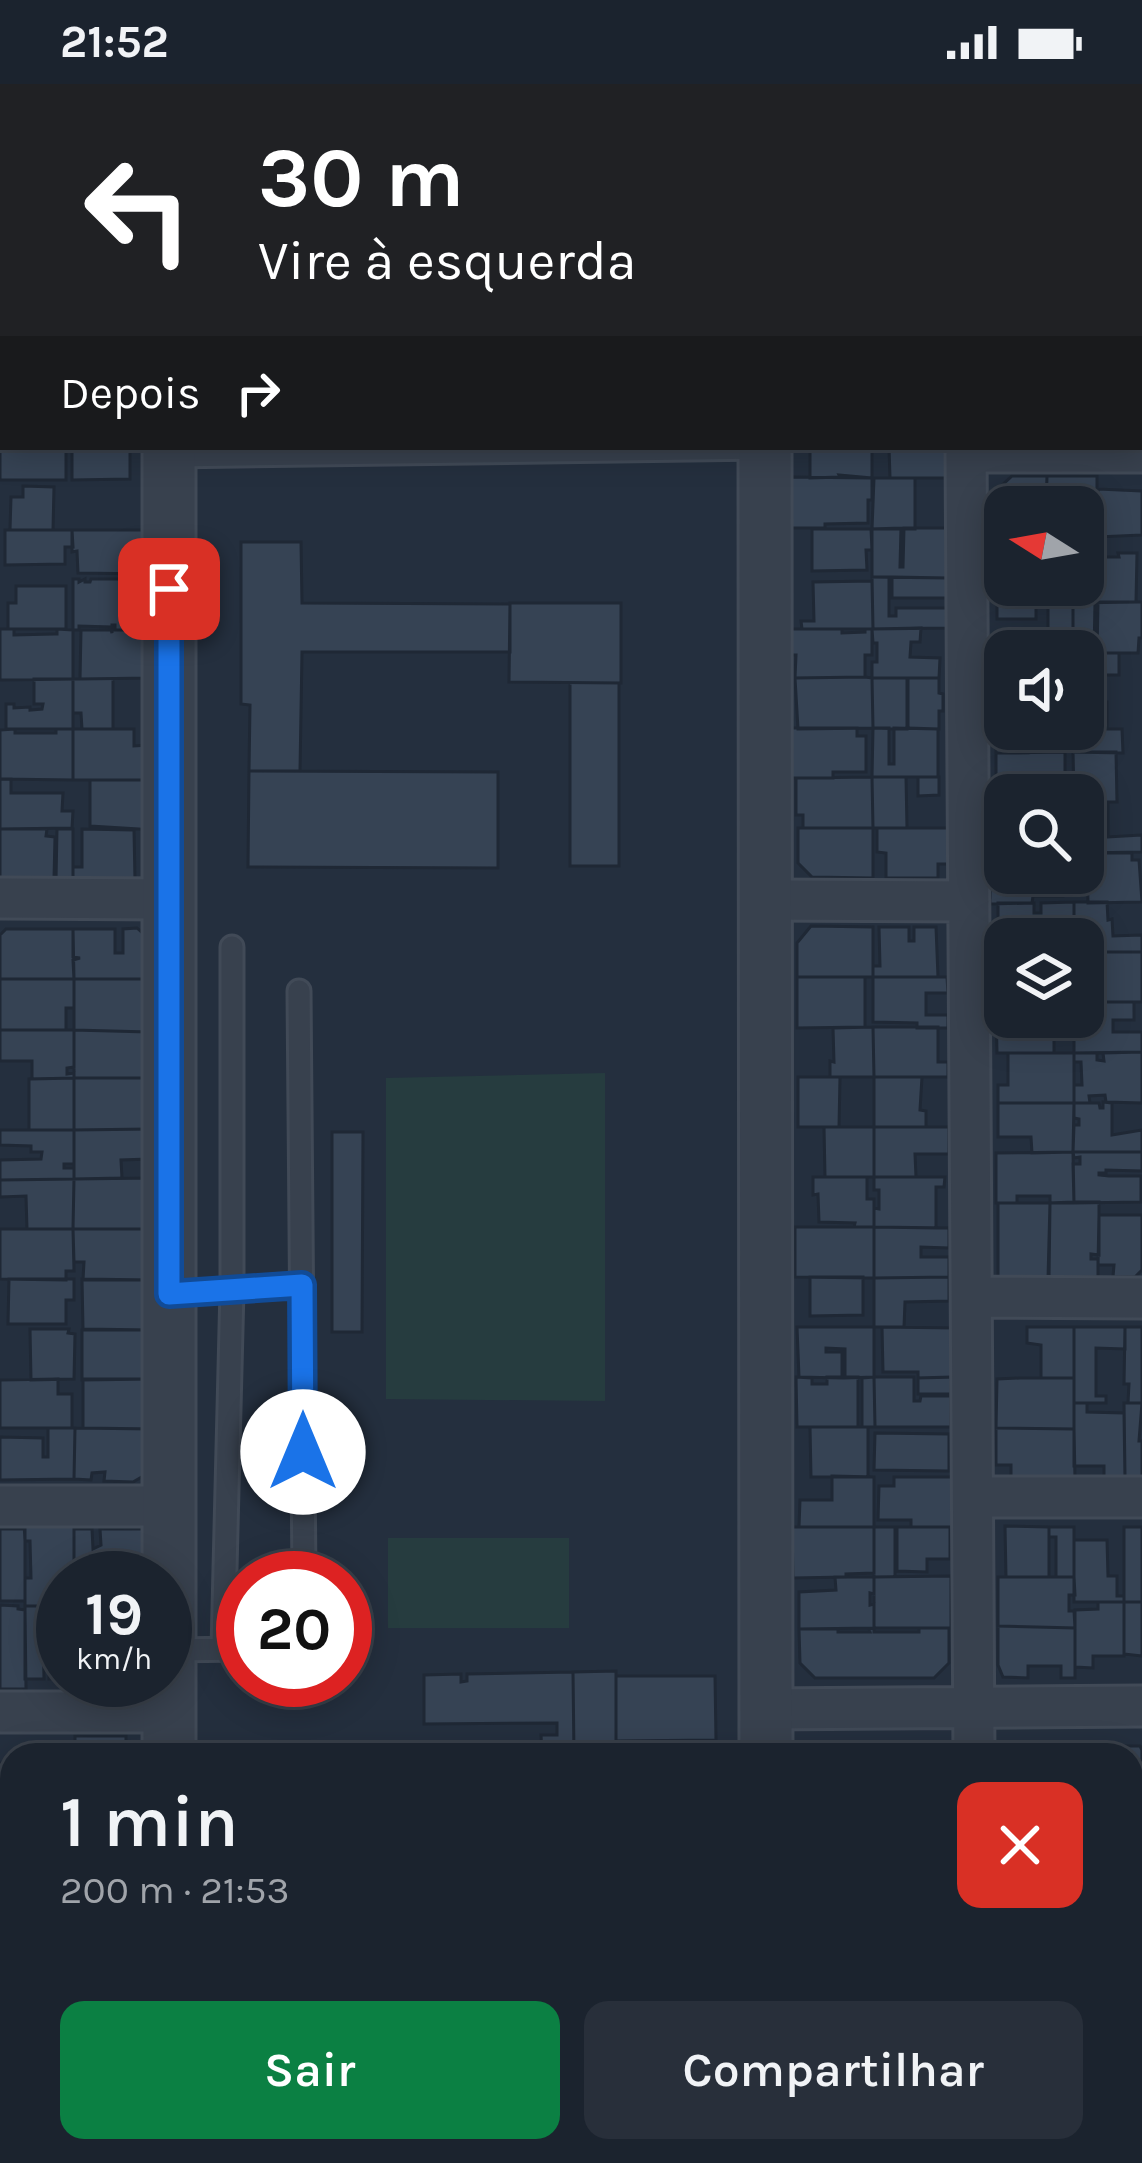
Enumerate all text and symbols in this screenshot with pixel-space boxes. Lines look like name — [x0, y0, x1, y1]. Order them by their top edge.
text: 21:52 — [60, 16, 169, 68]
text: 30 m — [258, 129, 464, 227]
icon: left — [60, 132, 216, 288]
text: Vire à esquerda — [258, 229, 636, 293]
icon: right — [225, 360, 291, 426]
text: Depois — [60, 367, 201, 419]
north arrow — [984, 486, 1104, 606]
map controls — [984, 486, 1104, 1038]
pin — [118, 538, 220, 640]
icon: arrive — [136, 556, 202, 622]
button: sound — [984, 630, 1104, 750]
button: search — [984, 774, 1104, 894]
button: layers — [984, 918, 1104, 1038]
position arrow — [240, 1389, 366, 1515]
speed limit sign: 20 — [216, 1551, 372, 1707]
text: 19 — [85, 1579, 143, 1649]
text: km/h — [76, 1641, 152, 1677]
text: 1 min — [60, 1780, 239, 1864]
button: close — [957, 1782, 1083, 1908]
text: 200 m · 21:53 — [60, 1867, 290, 1913]
button: Sair — [60, 2001, 560, 2139]
button: Compartilhar — [584, 2001, 1083, 2139]

